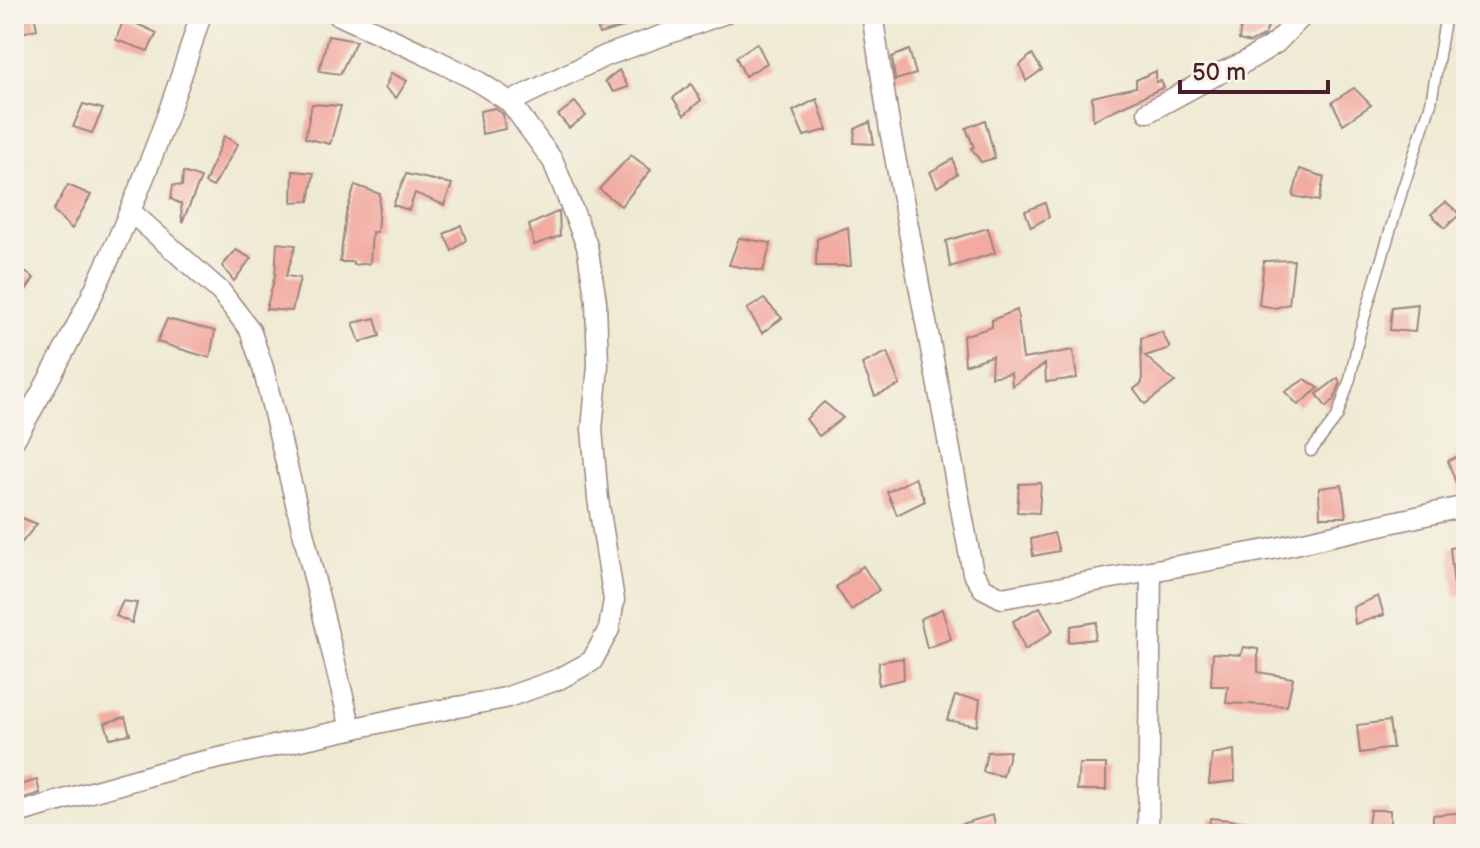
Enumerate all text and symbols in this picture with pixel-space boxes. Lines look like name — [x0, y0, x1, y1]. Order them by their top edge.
scale bar — [1180, 44, 1328, 94]
text: 50 m — [1192, 58, 1246, 87]

